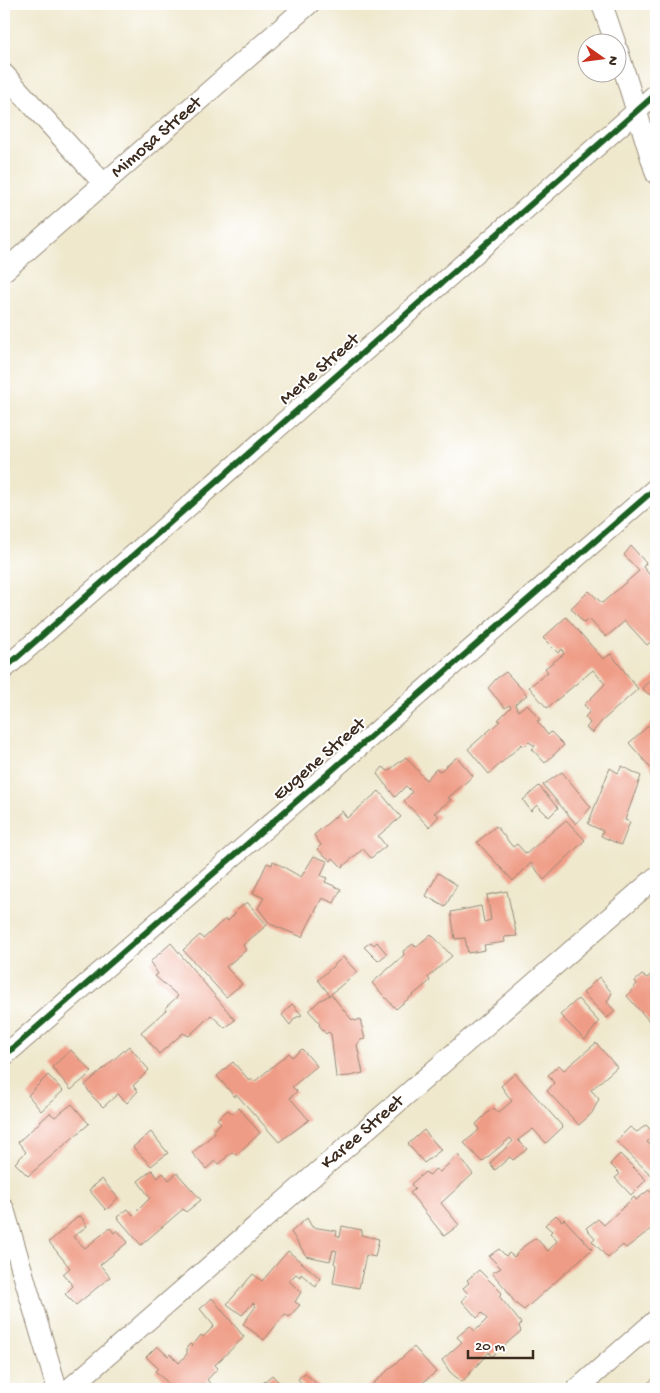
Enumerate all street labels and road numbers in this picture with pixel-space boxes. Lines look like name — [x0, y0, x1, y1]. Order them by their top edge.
street label: Mimosa Street — [107, 91, 209, 184]
street label: Merle Street — [275, 327, 367, 411]
street label: Eugene Street — [269, 712, 373, 807]
street label: Karee Street — [317, 1089, 411, 1175]

